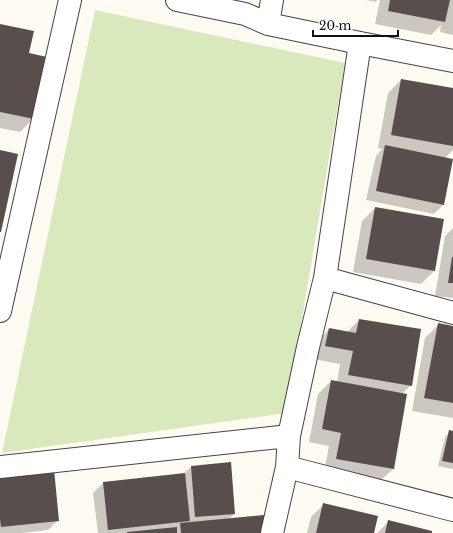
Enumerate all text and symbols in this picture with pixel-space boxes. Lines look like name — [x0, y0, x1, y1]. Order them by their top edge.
scale bar — [313, 12, 398, 38]
text: 20 m — [319, 18, 351, 33]

